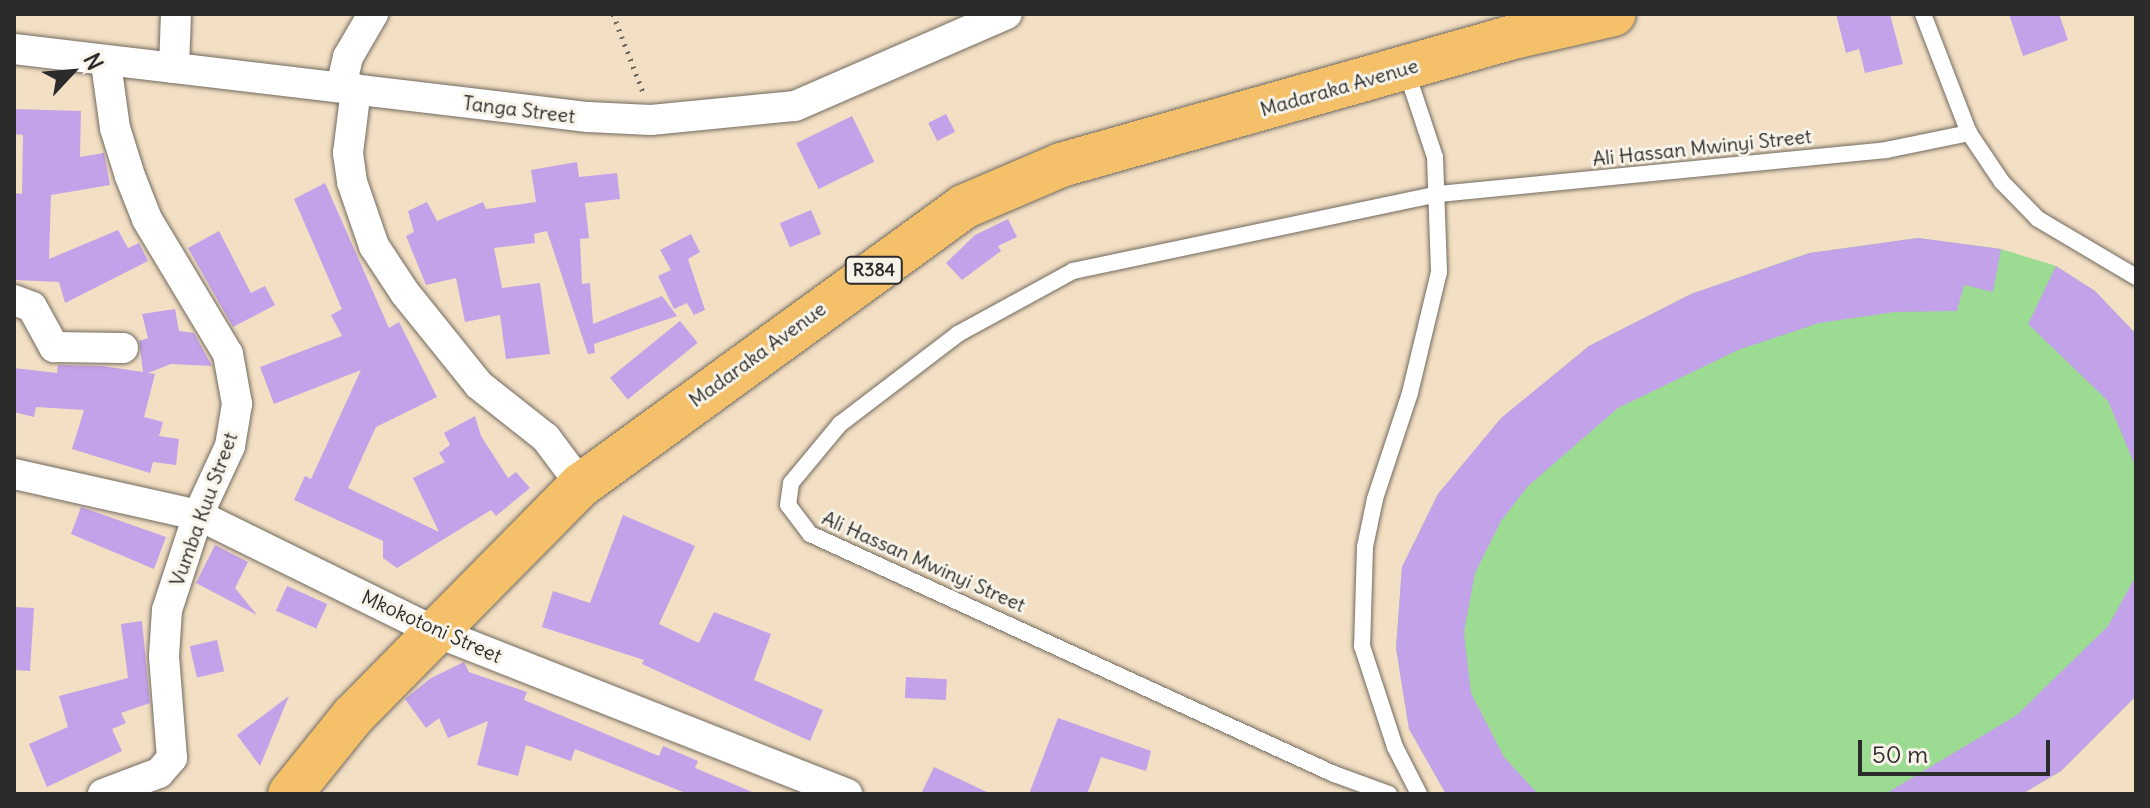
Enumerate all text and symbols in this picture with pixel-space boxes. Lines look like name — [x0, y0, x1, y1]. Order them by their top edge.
north arrow — [32, 32, 112, 112]
text: N — [78, 49, 109, 74]
street label: Madaraka Avenue — [1257, 53, 1421, 121]
street label: Tanga Street — [462, 90, 576, 128]
street label: Ali Hassan Mwinyi Street — [1591, 124, 1813, 170]
road number: R384 — [844, 256, 904, 284]
street label: Madaraka Avenue — [684, 296, 830, 412]
street label: Vumba Kuu Street — [164, 429, 242, 589]
street label: Ali Hassan Mwinyi Street — [819, 505, 1029, 617]
street label: Mkokotoni Street — [358, 584, 506, 668]
scale bar — [1862, 724, 2054, 774]
text: 50 m — [1872, 739, 1928, 769]

